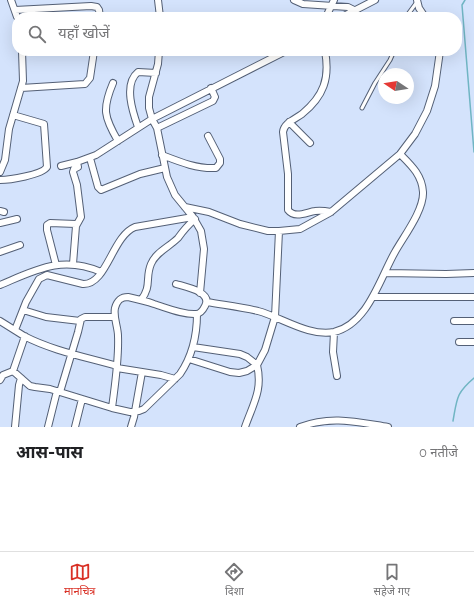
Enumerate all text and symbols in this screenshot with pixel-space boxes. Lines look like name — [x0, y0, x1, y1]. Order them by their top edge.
search box — [12, 12, 462, 56]
icon: search — [26, 23, 48, 45]
text: यहाँ खोजें — [58, 24, 110, 42]
north arrow — [378, 68, 414, 104]
text: आस-पास — [16, 442, 83, 462]
text: 0 नतीजे — [419, 445, 458, 460]
tab: मानचित्र — [64, 561, 95, 599]
tab: दिशा — [223, 561, 245, 599]
tab: सहेजे गए — [373, 561, 410, 599]

